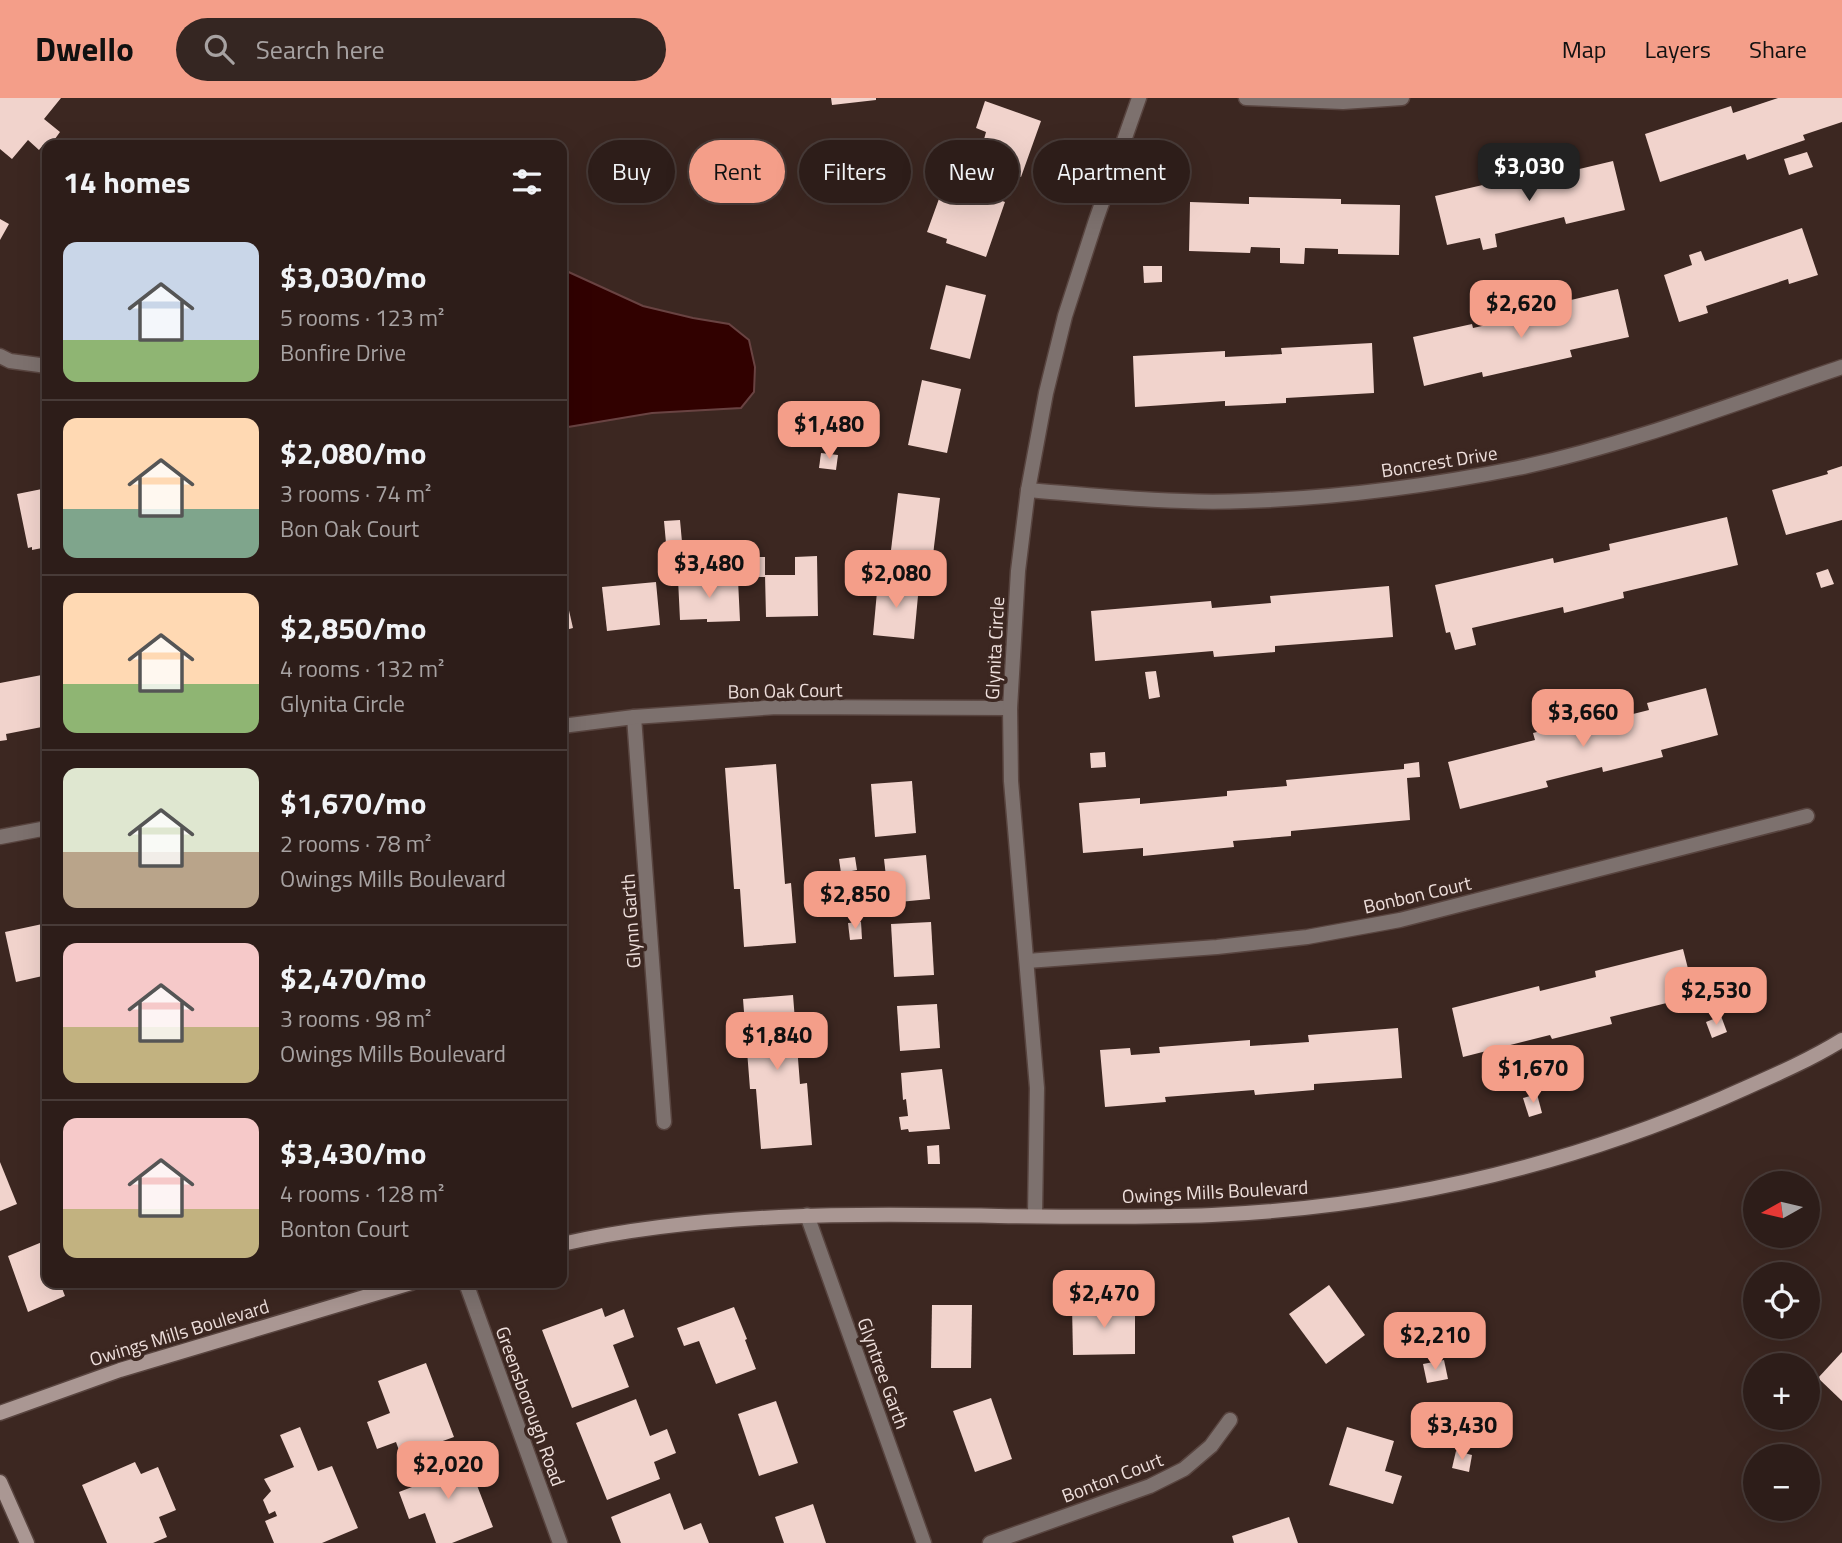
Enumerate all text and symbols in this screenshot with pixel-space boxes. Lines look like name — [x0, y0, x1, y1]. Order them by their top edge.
search box — [176, 18, 666, 81]
text: Dwello — [35, 24, 134, 74]
icon: search — [200, 30, 238, 68]
text: Search here — [256, 30, 385, 69]
text: Map — [1562, 31, 1607, 67]
text: Layers — [1645, 31, 1711, 67]
text: Share — [1749, 31, 1807, 67]
chip: Buy — [588, 140, 675, 203]
chip: Rent — [689, 140, 785, 203]
chip: Filters — [799, 140, 911, 203]
chip: New — [925, 140, 1019, 203]
chip: Apartment — [1033, 140, 1190, 203]
pin: $3,030 — [1472, 144, 1586, 203]
text: $3,030 — [1494, 148, 1564, 183]
text: 14 homes — [63, 159, 190, 205]
icon: filters — [508, 163, 546, 201]
text: $3,030/mo — [280, 254, 426, 300]
icon: home — [119, 270, 203, 354]
pin: $2,620 — [1464, 280, 1578, 340]
text: $2,620 — [1486, 285, 1556, 320]
text: 5 rooms · 123 m² — [280, 300, 444, 335]
text: Bonfire Drive — [280, 335, 406, 370]
pin: $1,480 — [772, 402, 886, 461]
text: $1,480 — [794, 406, 864, 441]
text: $2,080/mo — [280, 430, 426, 476]
street label: Boncrest Drive — [1379, 437, 1499, 485]
icon: home — [119, 446, 203, 530]
text: 3 rooms · 74 m² — [280, 476, 431, 511]
text: Bon Oak Court — [280, 511, 419, 546]
pin: $3,480 — [652, 540, 766, 600]
text: $3,480 — [674, 545, 744, 580]
pin: $2,080 — [839, 550, 953, 610]
text: $2,080 — [861, 555, 931, 590]
street label: Glynita Circle — [977, 596, 1011, 700]
text: $2,850/mo — [280, 605, 426, 651]
icon: home — [119, 621, 203, 705]
text: 4 rooms · 132 m² — [280, 651, 444, 686]
street label: Bon Oak Court — [727, 674, 843, 706]
text: Glynita Circle — [280, 686, 405, 721]
pin: $3,660 — [1526, 690, 1640, 749]
text: $3,660 — [1548, 694, 1618, 729]
text: $1,670/mo — [280, 780, 426, 826]
icon: home — [119, 796, 203, 880]
text: 2 rooms · 78 m² — [280, 826, 431, 861]
text: Owings Mills Boulevard — [280, 861, 506, 896]
street label: Bonbon Court — [1360, 867, 1474, 920]
pin: $2,850 — [798, 872, 912, 931]
street label: Glynn Garth — [612, 873, 648, 969]
text: $2,850 — [820, 876, 890, 911]
text: $2,470/mo — [280, 955, 426, 1001]
pin: $2,530 — [1659, 968, 1773, 1027]
icon: home — [119, 971, 203, 1055]
text: $2,530 — [1681, 972, 1751, 1007]
text: 3 rooms · 98 m² — [280, 1001, 431, 1036]
pin: $1,840 — [720, 1012, 834, 1072]
text: $1,840 — [742, 1017, 812, 1052]
text: Owings Mills Boulevard — [280, 1036, 506, 1071]
pin: $1,670 — [1476, 1046, 1590, 1105]
text: $1,670 — [1498, 1050, 1568, 1085]
text: $3,430/mo — [280, 1130, 426, 1176]
icon: home — [119, 1146, 203, 1230]
north arrow — [1743, 1171, 1820, 1248]
map controls — [1743, 1171, 1820, 1521]
street label: Owings Mills Boulevard — [1121, 1172, 1309, 1210]
text: 4 rooms · 128 m² — [280, 1176, 444, 1211]
text: Bonton Court — [280, 1211, 409, 1246]
button: locate — [1743, 1262, 1820, 1339]
pin: $2,470 — [1047, 1270, 1161, 1330]
text: $2,470 — [1069, 1275, 1139, 1310]
street label: Owings Mills Boulevard — [86, 1291, 272, 1373]
pin: $2,210 — [1378, 1312, 1492, 1372]
street label: Glyntree Garth — [850, 1313, 918, 1433]
text: $2,210 — [1400, 1317, 1470, 1352]
street label: Greensborough Road — [489, 1322, 573, 1490]
button: + — [1743, 1353, 1820, 1430]
pin: $3,430 — [1405, 1402, 1519, 1462]
text: $3,430 — [1427, 1407, 1497, 1442]
pin: $2,020 — [391, 1442, 505, 1501]
street label: Bonton Court — [1057, 1444, 1167, 1510]
button: − — [1743, 1444, 1820, 1521]
text: $2,020 — [413, 1446, 483, 1481]

